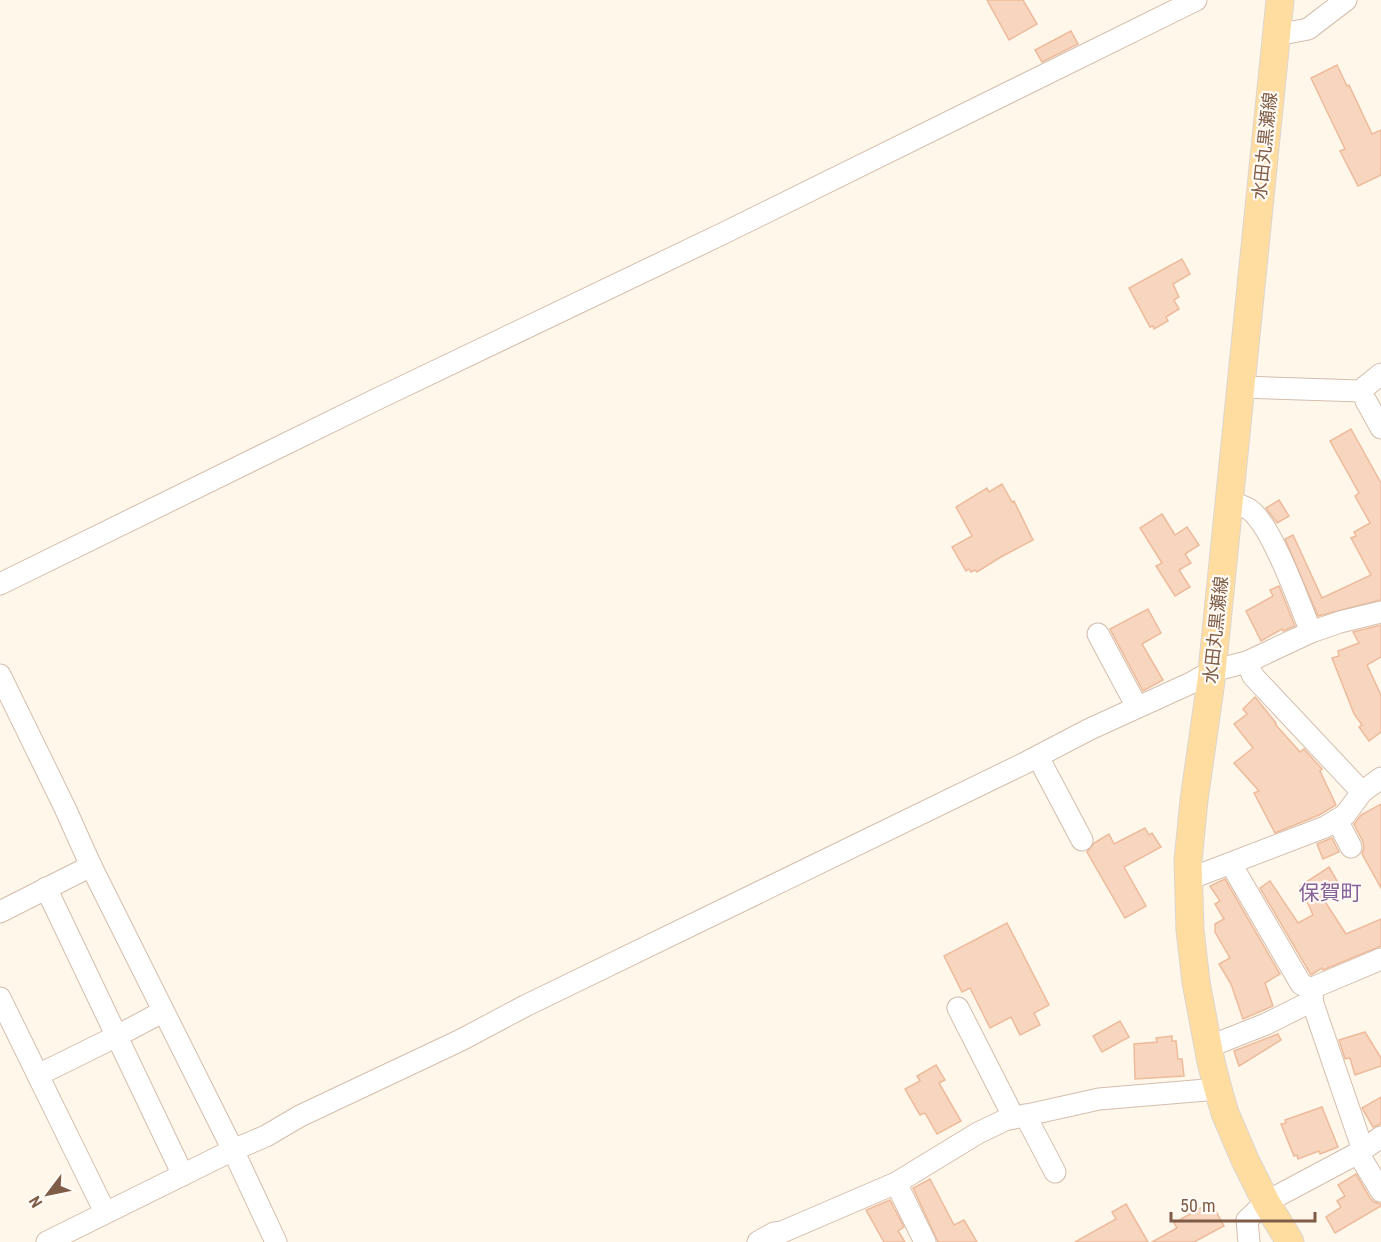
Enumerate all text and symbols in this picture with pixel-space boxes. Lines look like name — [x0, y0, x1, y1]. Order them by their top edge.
street label: 水田丸黒瀬線 — [1248, 91, 1281, 201]
street label: 水田丸黒瀬線 — [1199, 575, 1232, 685]
district label: 保賀町 — [1299, 881, 1362, 905]
north arrow — [18, 1164, 78, 1224]
scale bar — [1171, 1185, 1315, 1223]
text: N — [25, 1192, 46, 1211]
text: 50 m — [1180, 1195, 1215, 1216]

